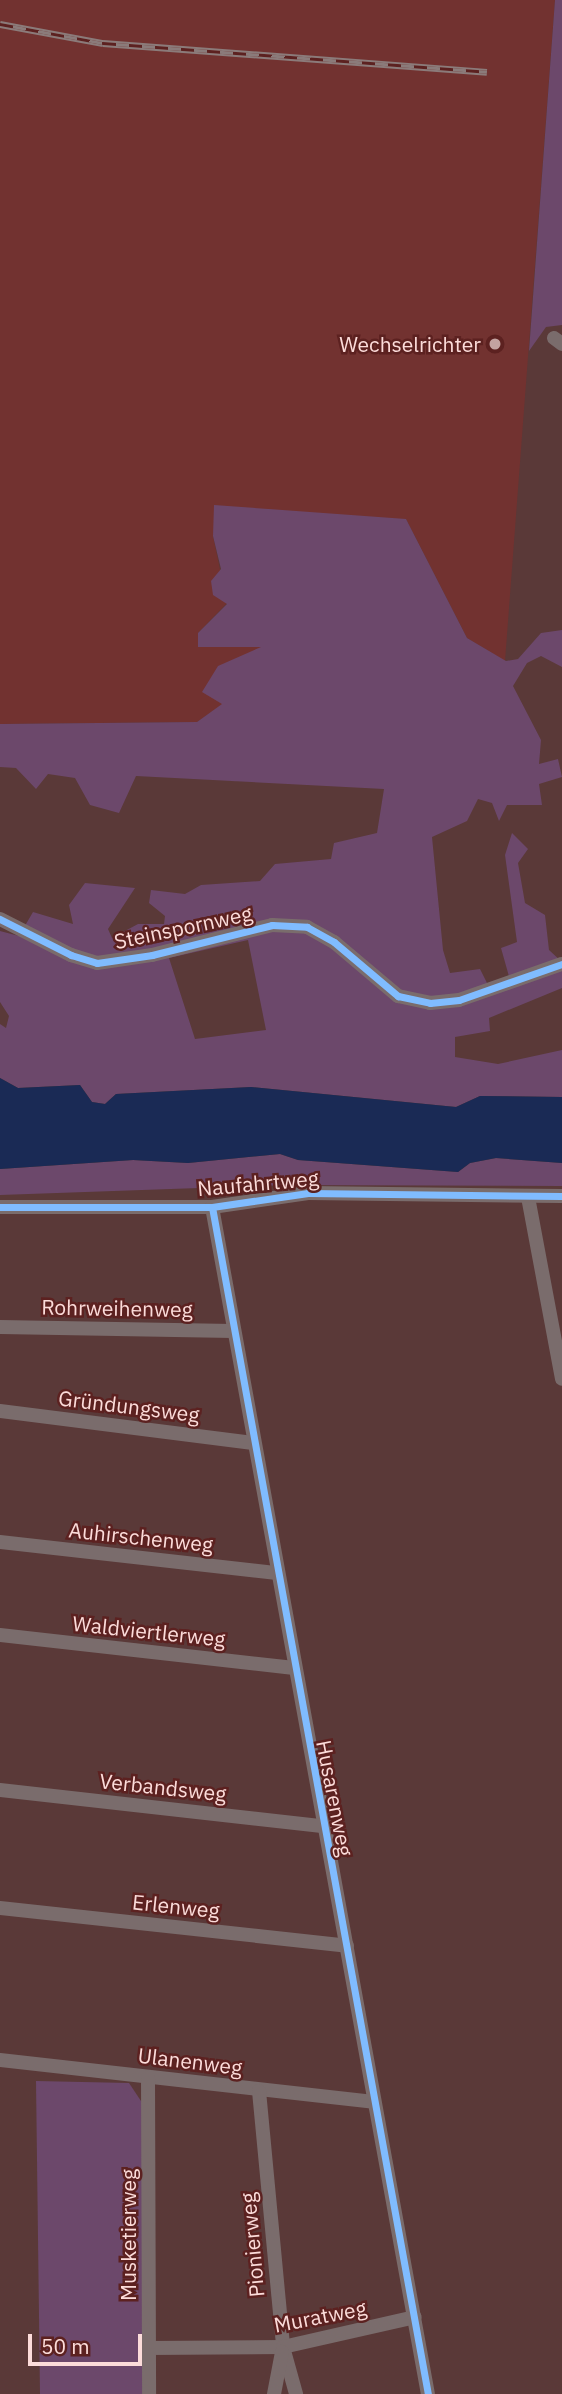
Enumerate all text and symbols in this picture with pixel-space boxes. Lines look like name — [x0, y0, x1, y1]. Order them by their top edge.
place label: Wechselrichter — [339, 331, 481, 357]
marker: Wechselrichter — [487, 336, 503, 352]
street label: Steinspornweg — [112, 900, 254, 954]
street label: Naufahrtweg — [196, 1165, 320, 1201]
street label: Rohrweihenweg — [41, 1294, 193, 1322]
street label: Gründungsweg — [57, 1385, 201, 1427]
street label: Auhirschenweg — [68, 1517, 214, 1557]
street label: Waldviertlerweg — [71, 1610, 227, 1652]
street label: Husarenweg — [311, 1738, 359, 1858]
street label: Verbandsweg — [98, 1768, 228, 1806]
street label: Erlenweg — [131, 1889, 221, 1923]
street label: Ulanenweg — [136, 2042, 244, 2080]
street label: Musketierweg — [115, 2169, 141, 2301]
street label: Pionierweg — [235, 2192, 269, 2298]
street label: Muratweg — [272, 2295, 368, 2337]
scale bar — [32, 2320, 145, 2364]
text: 50 m — [41, 2332, 90, 2360]

